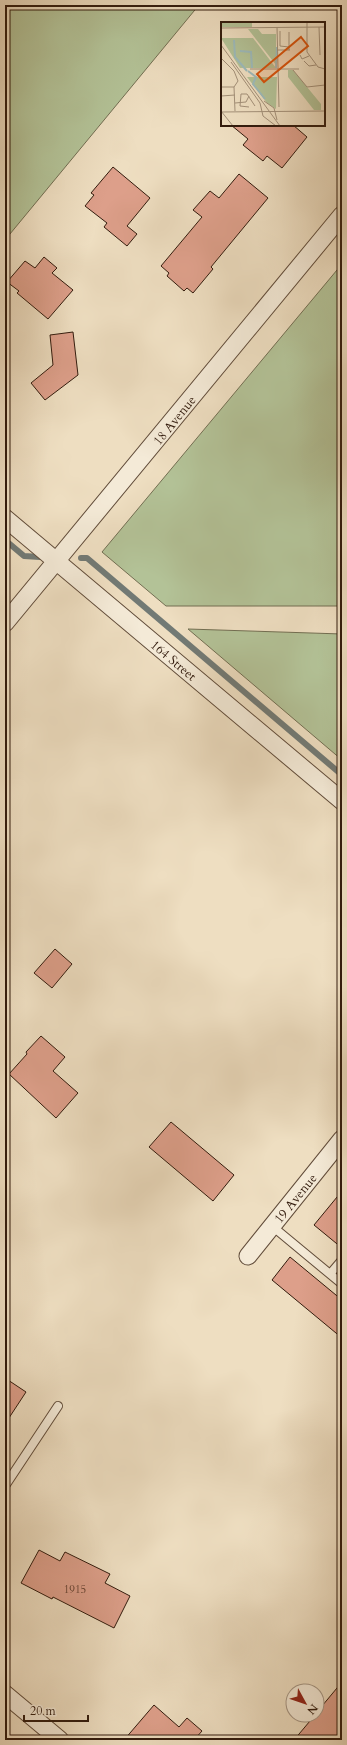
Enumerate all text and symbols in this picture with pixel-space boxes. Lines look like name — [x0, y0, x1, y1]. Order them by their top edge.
inset map — [221, 22, 325, 126]
street label: 18 Avenue — [149, 392, 200, 449]
street label: 164 Street — [147, 636, 200, 685]
street label: 19 Avenue — [270, 1170, 321, 1227]
house number: 1915 — [64, 1582, 86, 1597]
north arrow — [285, 1683, 325, 1723]
scale bar — [24, 1697, 88, 1723]
text: N — [303, 1701, 321, 1718]
text: 20 m — [30, 1703, 57, 1719]

